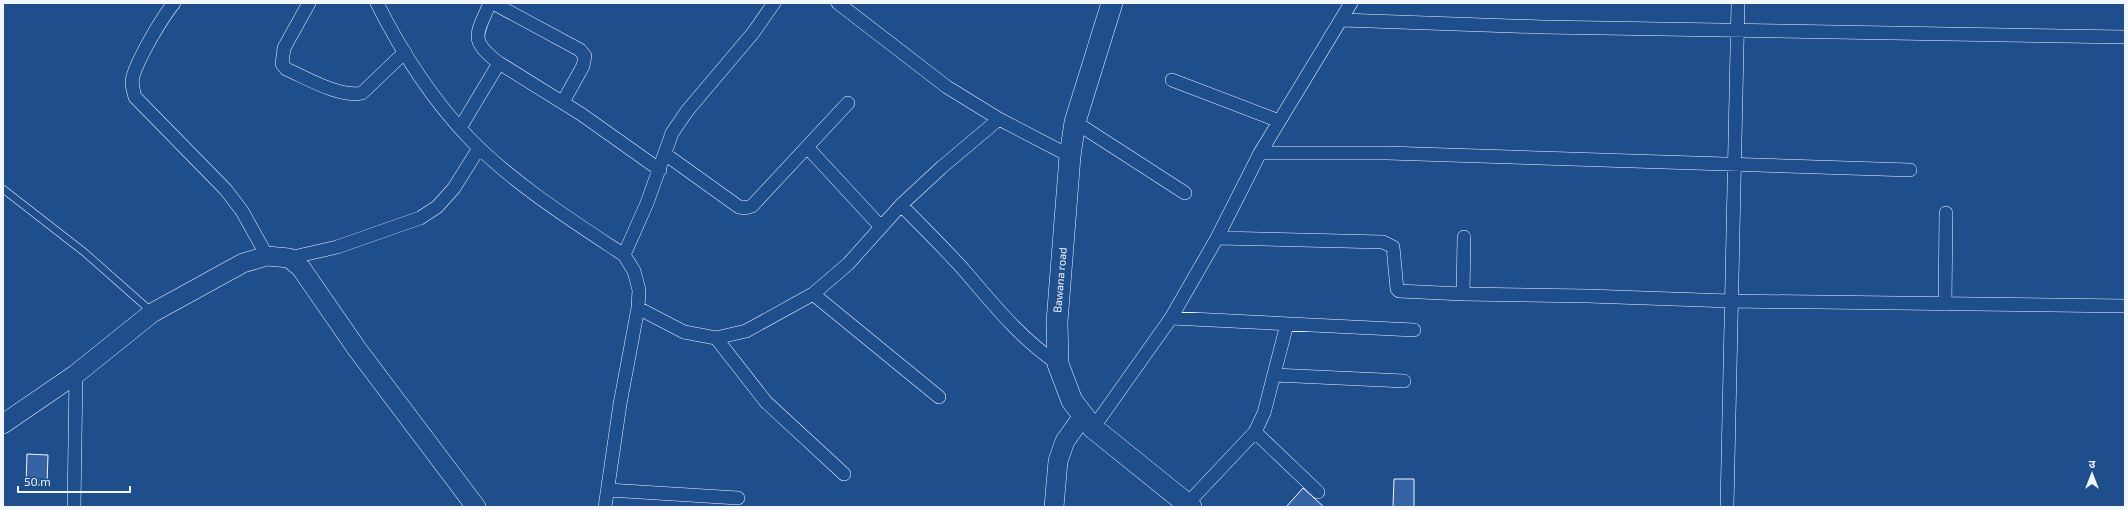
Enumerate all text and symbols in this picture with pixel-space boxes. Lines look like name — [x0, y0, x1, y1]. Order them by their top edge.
street label: Bawana road — [1050, 247, 1069, 313]
north arrow — [2072, 454, 2112, 494]
text: उ — [2089, 457, 2096, 470]
scale bar — [18, 468, 130, 494]
text: 50 m — [24, 474, 51, 488]

